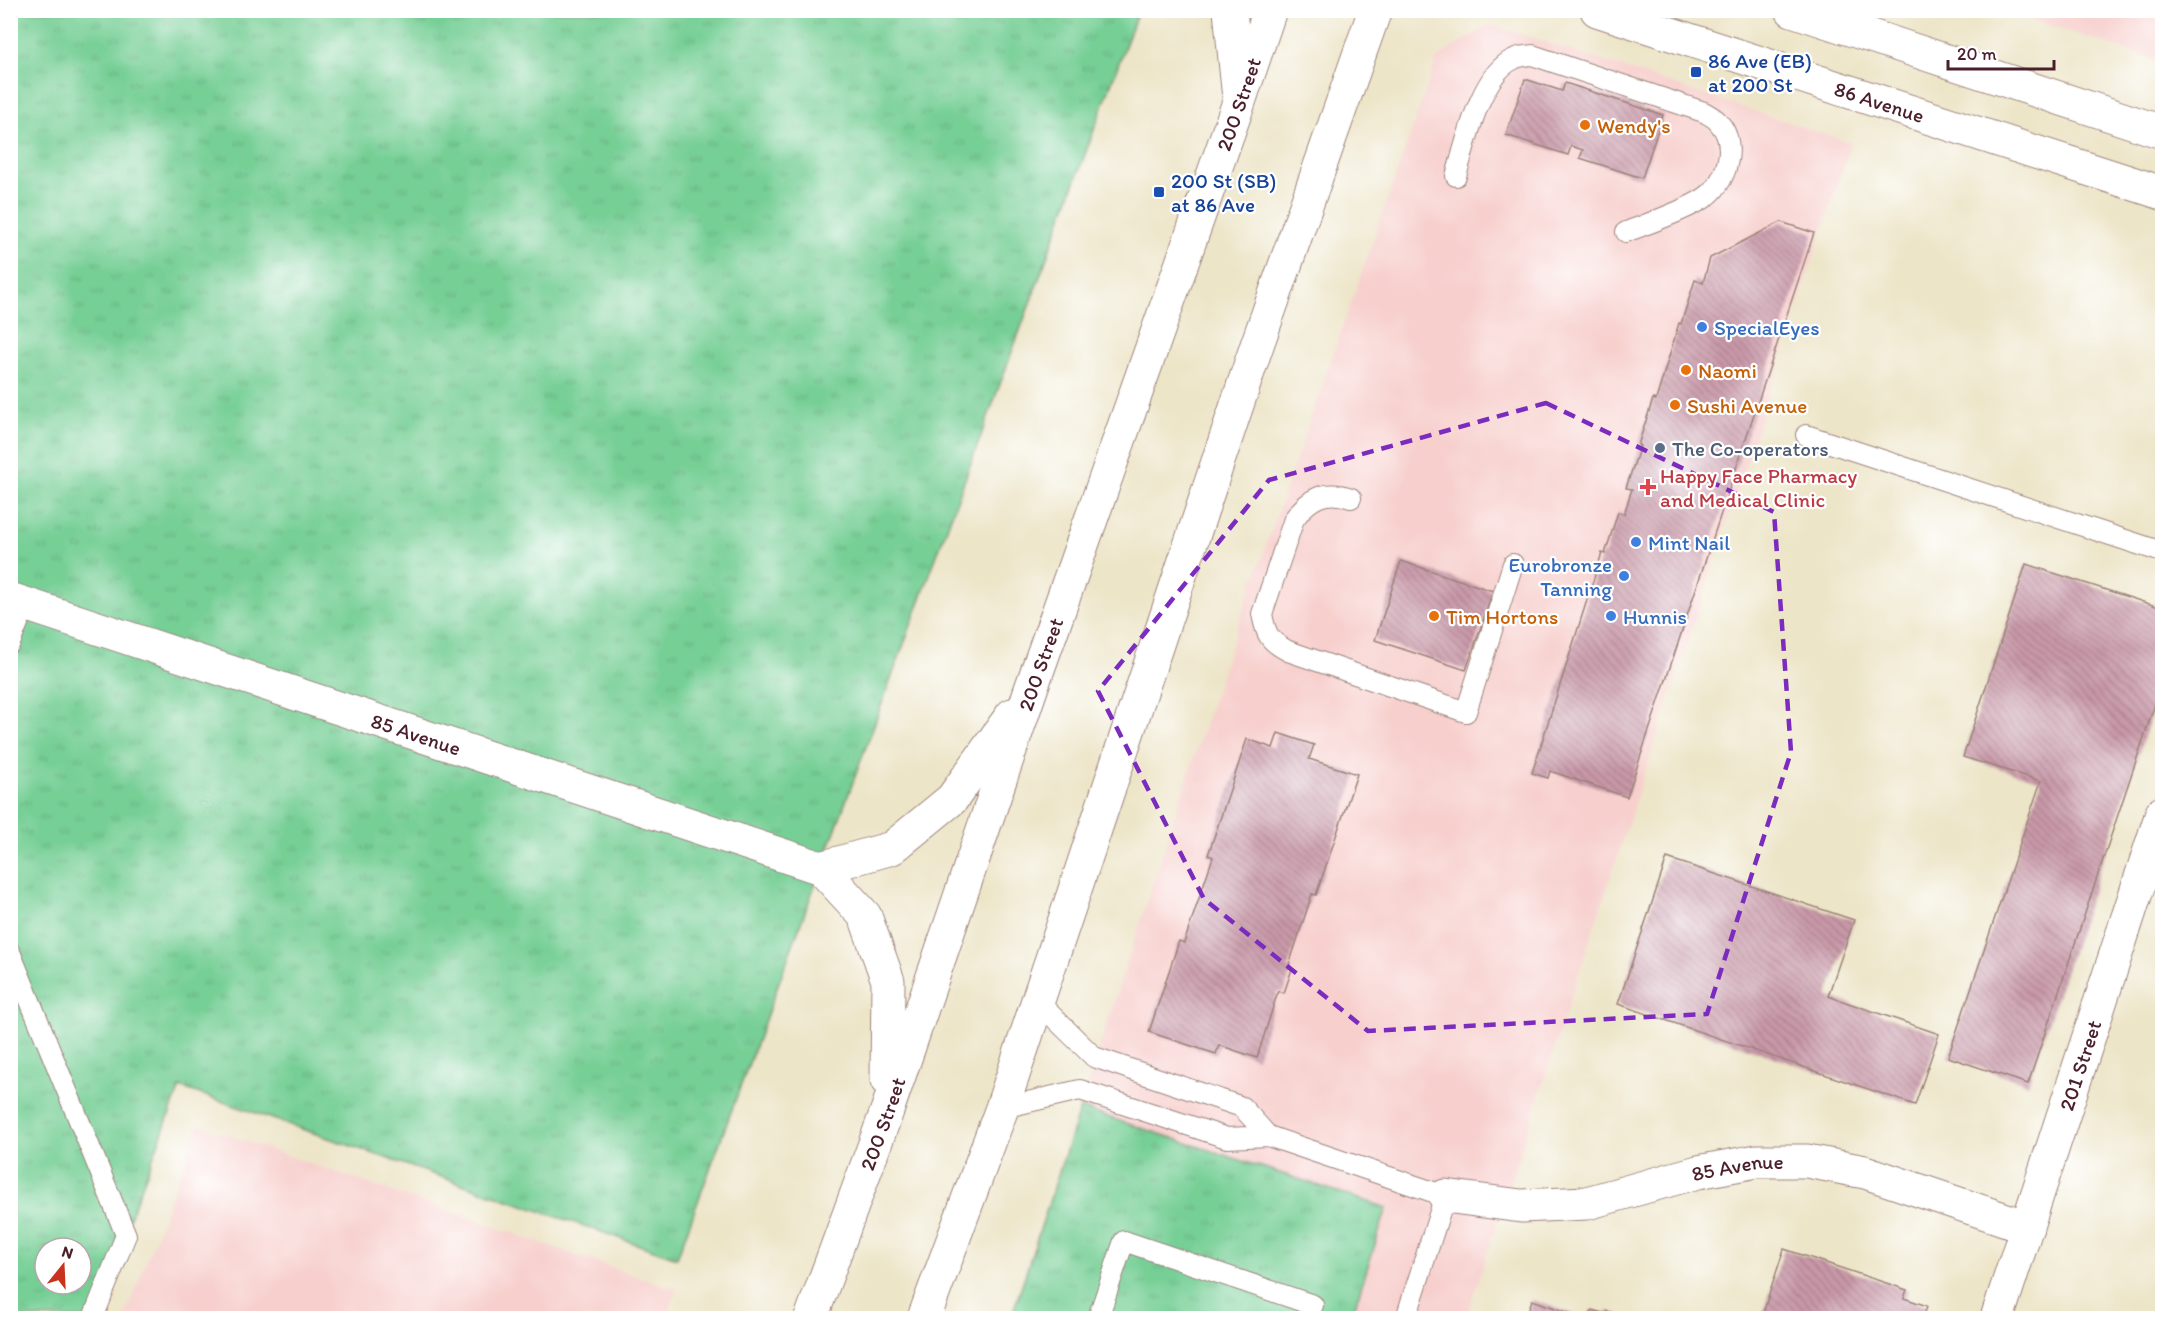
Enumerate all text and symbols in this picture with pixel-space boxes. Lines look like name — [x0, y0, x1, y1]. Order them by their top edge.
scale bar — [1948, 33, 2054, 71]
text: 20 m — [1957, 43, 1997, 65]
place label: 86 Ave (EB) at 200 St — [1708, 48, 1812, 97]
street label: 200 Street — [1210, 54, 1266, 154]
marker: 86 Ave (EB) at 200 St — [1689, 65, 1703, 79]
street label: 86 Avenue — [1831, 75, 1928, 128]
place label: Wendy's — [1597, 113, 1671, 138]
marker: Wendy's — [1578, 118, 1592, 132]
place label: 200 St (SB) at 86 Ave — [1171, 168, 1276, 217]
marker: 200 St (SB) at 86 Ave — [1152, 185, 1166, 199]
place label: SpecialEyes — [1714, 315, 1820, 340]
marker: SpecialEyes — [1695, 320, 1709, 334]
place label: Naomi — [1698, 358, 1757, 383]
marker: Naomi — [1679, 363, 1693, 377]
place label: Sushi Avenue — [1687, 393, 1807, 418]
marker: Sushi Avenue — [1668, 398, 1682, 412]
place label: The Co-operators — [1672, 436, 1829, 461]
marker: The Co-operators — [1653, 441, 1667, 455]
place label: Happy Face Pharmacy and Medical Clinic — [1660, 463, 1857, 512]
marker: Happy Face Pharmacy and Medical Clinic — [1641, 480, 1655, 494]
place label: Mint Nail — [1648, 530, 1730, 555]
marker: Mint Nail — [1629, 535, 1643, 549]
place label: Eurobronze Tanning — [1509, 552, 1612, 601]
marker: Eurobronze Tanning — [1617, 569, 1631, 583]
place label: Tim Hortons — [1446, 604, 1558, 629]
place label: Hunnis — [1623, 604, 1687, 629]
marker: Tim Hortons — [1427, 609, 1441, 623]
marker: Hunnis — [1604, 609, 1618, 623]
street label: 200 Street — [1012, 614, 1068, 714]
street label: 85 Avenue — [368, 707, 464, 760]
street label: 201 Street — [2053, 1016, 2106, 1114]
street label: 200 Street — [854, 1074, 910, 1174]
street label: 85 Avenue — [1688, 1148, 1784, 1186]
north arrow — [33, 1236, 93, 1296]
text: N — [59, 1242, 76, 1263]

